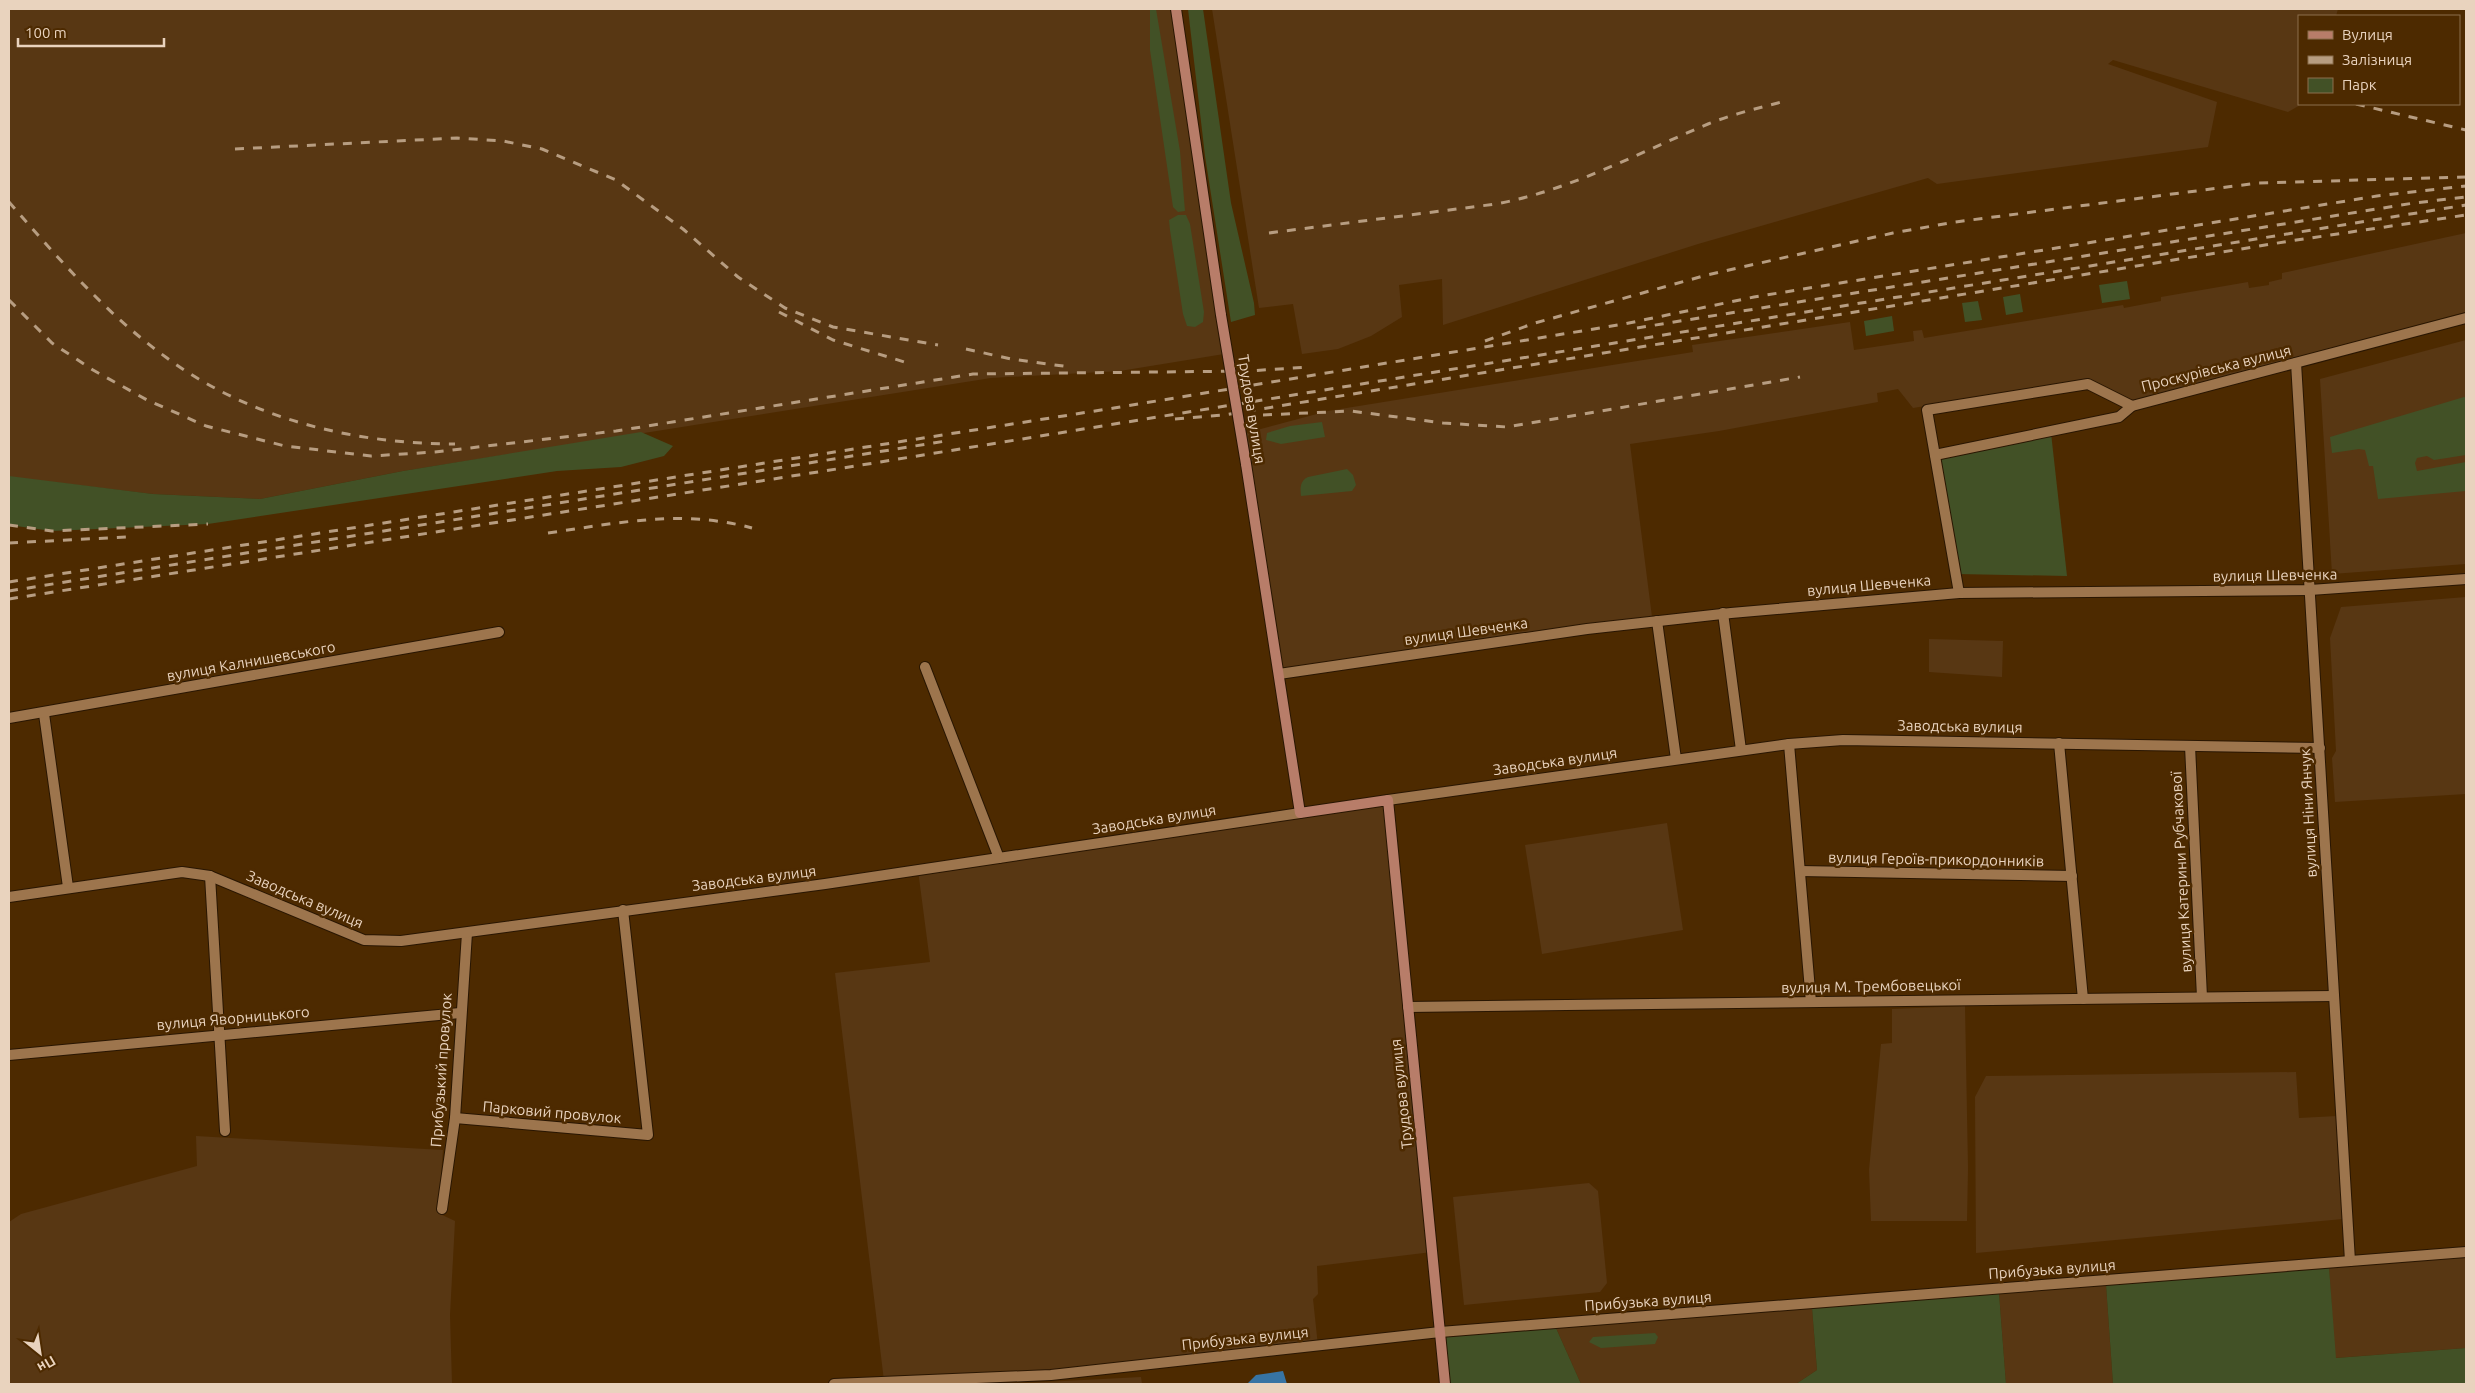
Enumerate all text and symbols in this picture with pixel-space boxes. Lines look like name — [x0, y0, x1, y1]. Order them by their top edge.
scale bar — [18, 15, 164, 47]
legend — [2298, 15, 2460, 105]
text: 100 m — [25, 24, 67, 41]
text: Вулиця — [2342, 26, 2393, 43]
text: Залізниця — [2342, 51, 2412, 68]
text: Парк — [2342, 76, 2377, 93]
street label: Проскурівська вулиця — [2139, 341, 2293, 395]
street label: Трудова вулиця — [1235, 353, 1269, 465]
street label: вулиця Шевченка — [2213, 565, 2337, 585]
street label: вулиця Шевченка — [1806, 571, 1932, 599]
street label: вулиця Шевченка — [1403, 614, 1529, 648]
street label: вулиця Калнишевського — [165, 638, 337, 684]
street label: Заводська вулиця — [1897, 716, 2023, 736]
street label: Заводська вулиця — [1492, 744, 1618, 778]
street label: вулиця Ніни Янчук — [2296, 748, 2320, 878]
street label: вулиця Катерини Рубчакової — [2167, 771, 2195, 973]
street label: Заводська вулиця — [1091, 801, 1217, 837]
street label: вулиця Героїв-прикордонників — [1828, 849, 2044, 869]
street label: Заводська вулиця — [691, 862, 817, 894]
street label: Заводська вулиця — [244, 867, 366, 931]
street label: вулиця М. Трембовецької — [1781, 976, 1961, 996]
street label: Прибузький провулок — [427, 992, 455, 1148]
street label: вулиця Яворницького — [156, 1003, 310, 1033]
street label: Трудова вулиця — [1387, 1038, 1415, 1150]
street label: Парковий провулок — [482, 1097, 622, 1127]
street label: Прибузька вулиця — [1988, 1256, 2116, 1282]
street label: Прибузька вулиця — [1584, 1288, 1712, 1314]
street label: Прибузька вулиця — [1181, 1323, 1309, 1353]
north arrow — [15, 1328, 65, 1378]
text: Пн — [35, 1353, 58, 1376]

